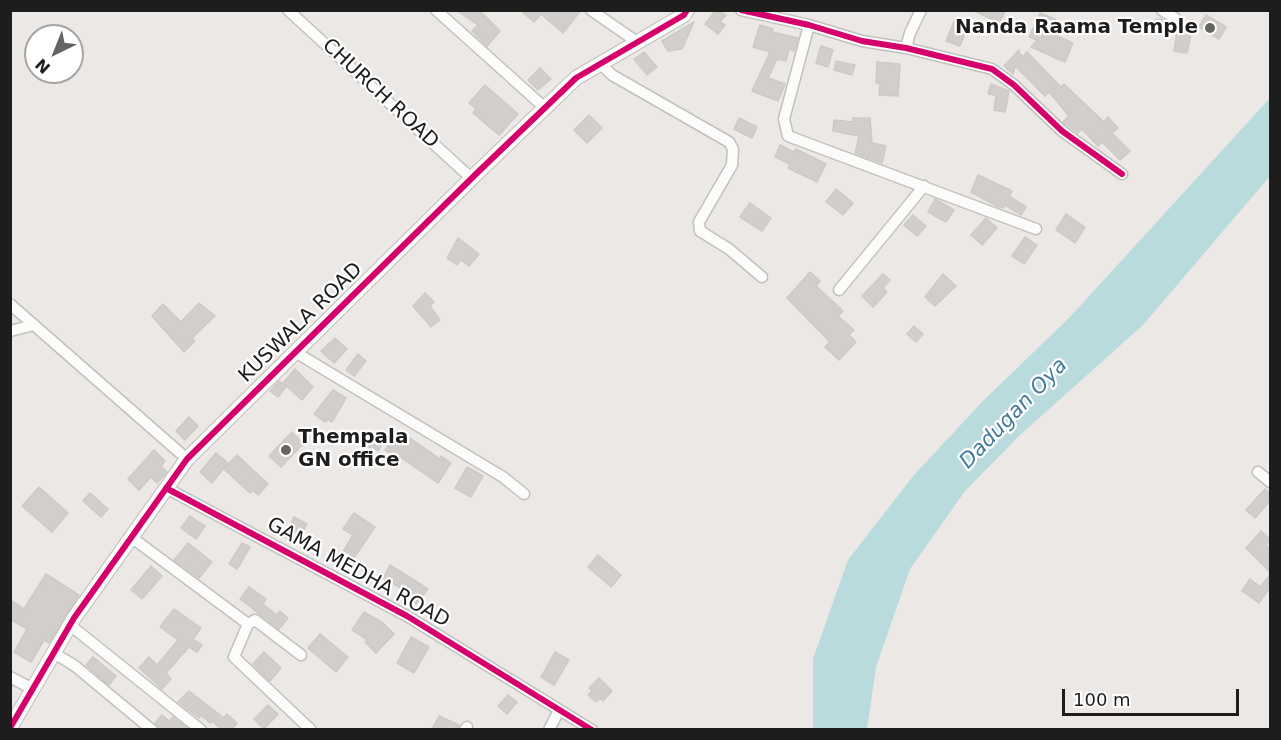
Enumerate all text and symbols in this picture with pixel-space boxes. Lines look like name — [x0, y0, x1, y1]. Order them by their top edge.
place label: Nanda Raama Temple — [955, 16, 1198, 40]
marker: Nanda Raama Temple — [1203, 21, 1217, 35]
north arrow — [24, 24, 84, 84]
street label: CHURCH ROAD — [317, 34, 443, 154]
text: N — [31, 55, 54, 78]
street label: KUSWALA ROAD — [234, 258, 368, 388]
water label: Dadugan Oya — [955, 354, 1073, 474]
place label: Thempala GN office — [298, 426, 408, 473]
marker: Thempala GN office — [279, 443, 293, 457]
street label: GAMA MEDHA ROAD — [262, 513, 454, 633]
scale bar — [1065, 677, 1242, 715]
text: 100 m — [1073, 689, 1131, 710]

